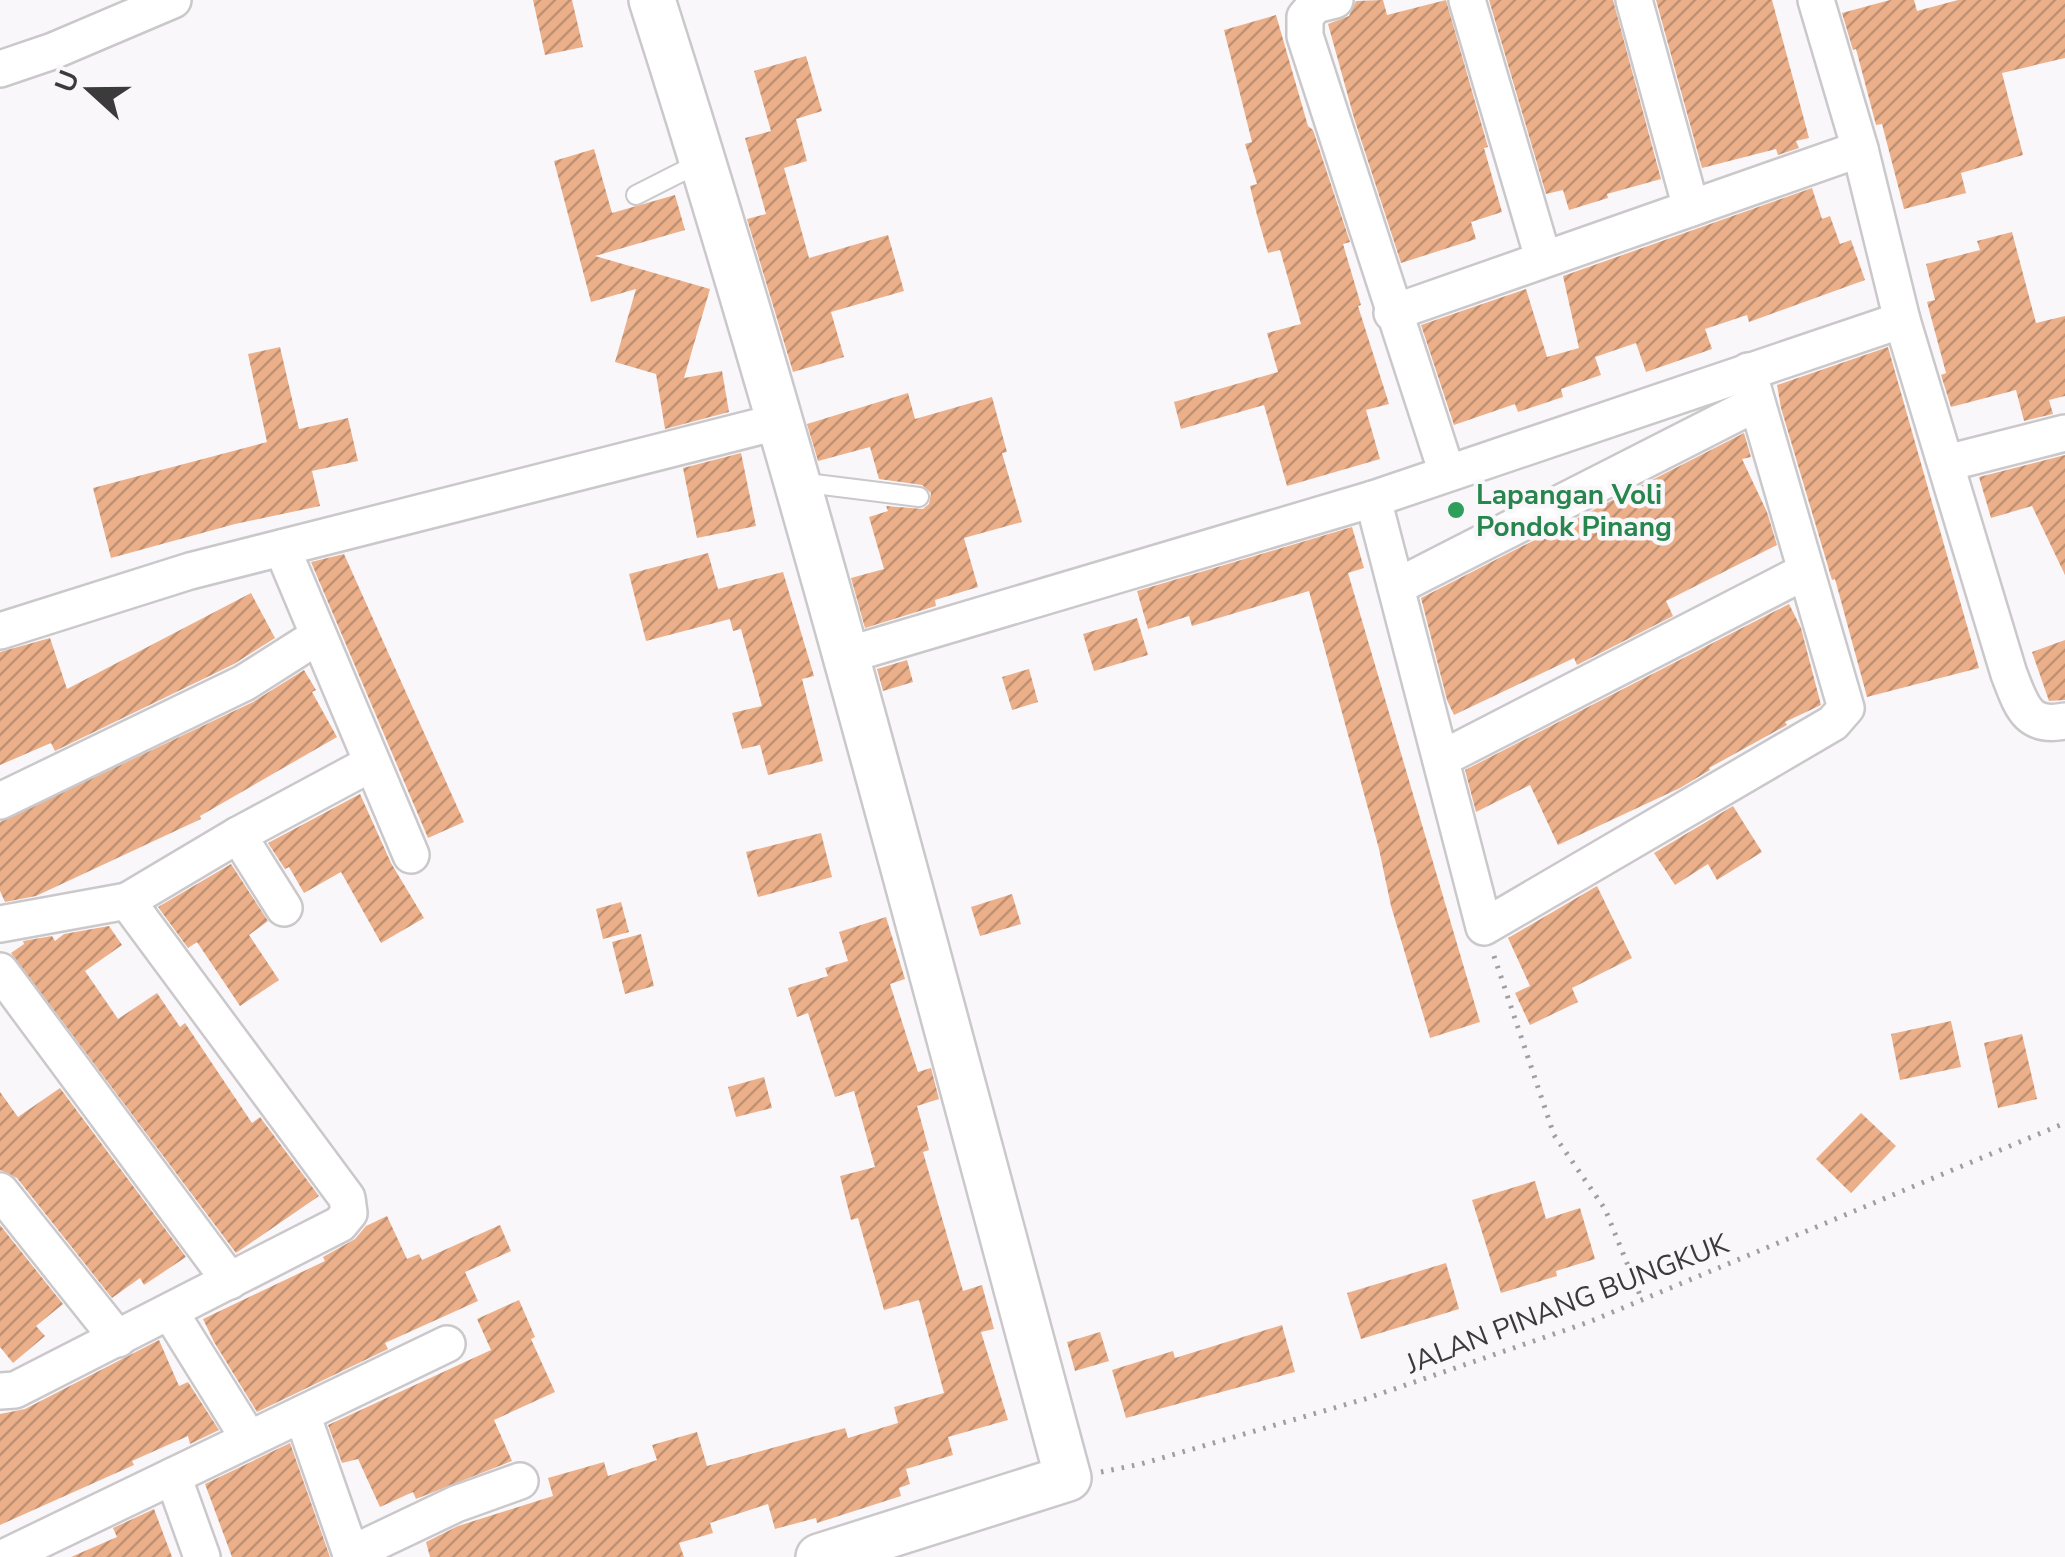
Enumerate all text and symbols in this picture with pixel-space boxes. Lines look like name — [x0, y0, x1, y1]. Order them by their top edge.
north arrow — [40, 40, 140, 140]
text: U — [46, 65, 89, 98]
place label: Lapangan Voli Pondok Pinang — [1476, 476, 1672, 546]
marker: Lapangan Voli Pondok Pinang — [1445, 499, 1467, 521]
street label: JALAN PINANG BUNGKUK — [1400, 1225, 1734, 1383]

